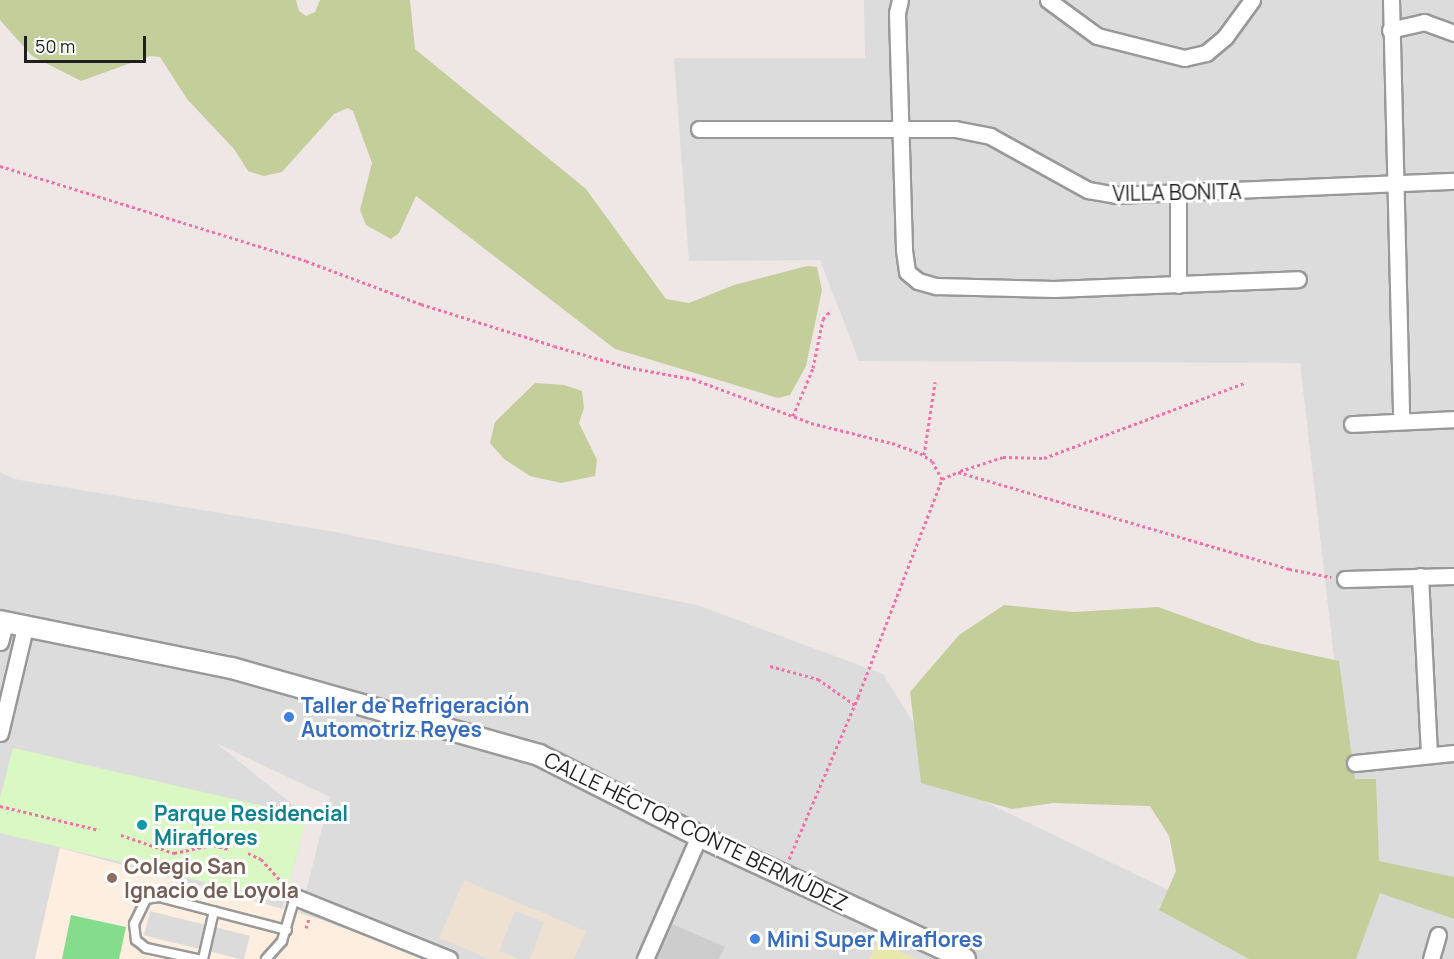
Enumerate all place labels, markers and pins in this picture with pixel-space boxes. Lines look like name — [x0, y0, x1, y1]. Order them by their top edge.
place label: Taller de Refrigeración Automotriz Reyes — [301, 692, 529, 742]
marker: Taller de Refrigeración Automotriz Reyes — [282, 710, 296, 724]
place label: Parque Residencial Miraflores — [154, 800, 348, 850]
marker: Parque Residencial Miraflores — [135, 818, 149, 832]
place label: Colegio San Ignacio de Loyola — [124, 853, 299, 903]
marker: Colegio San Ignacio de Loyola — [105, 871, 119, 885]
place label: Mini Super Miraflores — [767, 926, 983, 952]
marker: Mini Super Miraflores — [748, 932, 762, 946]

